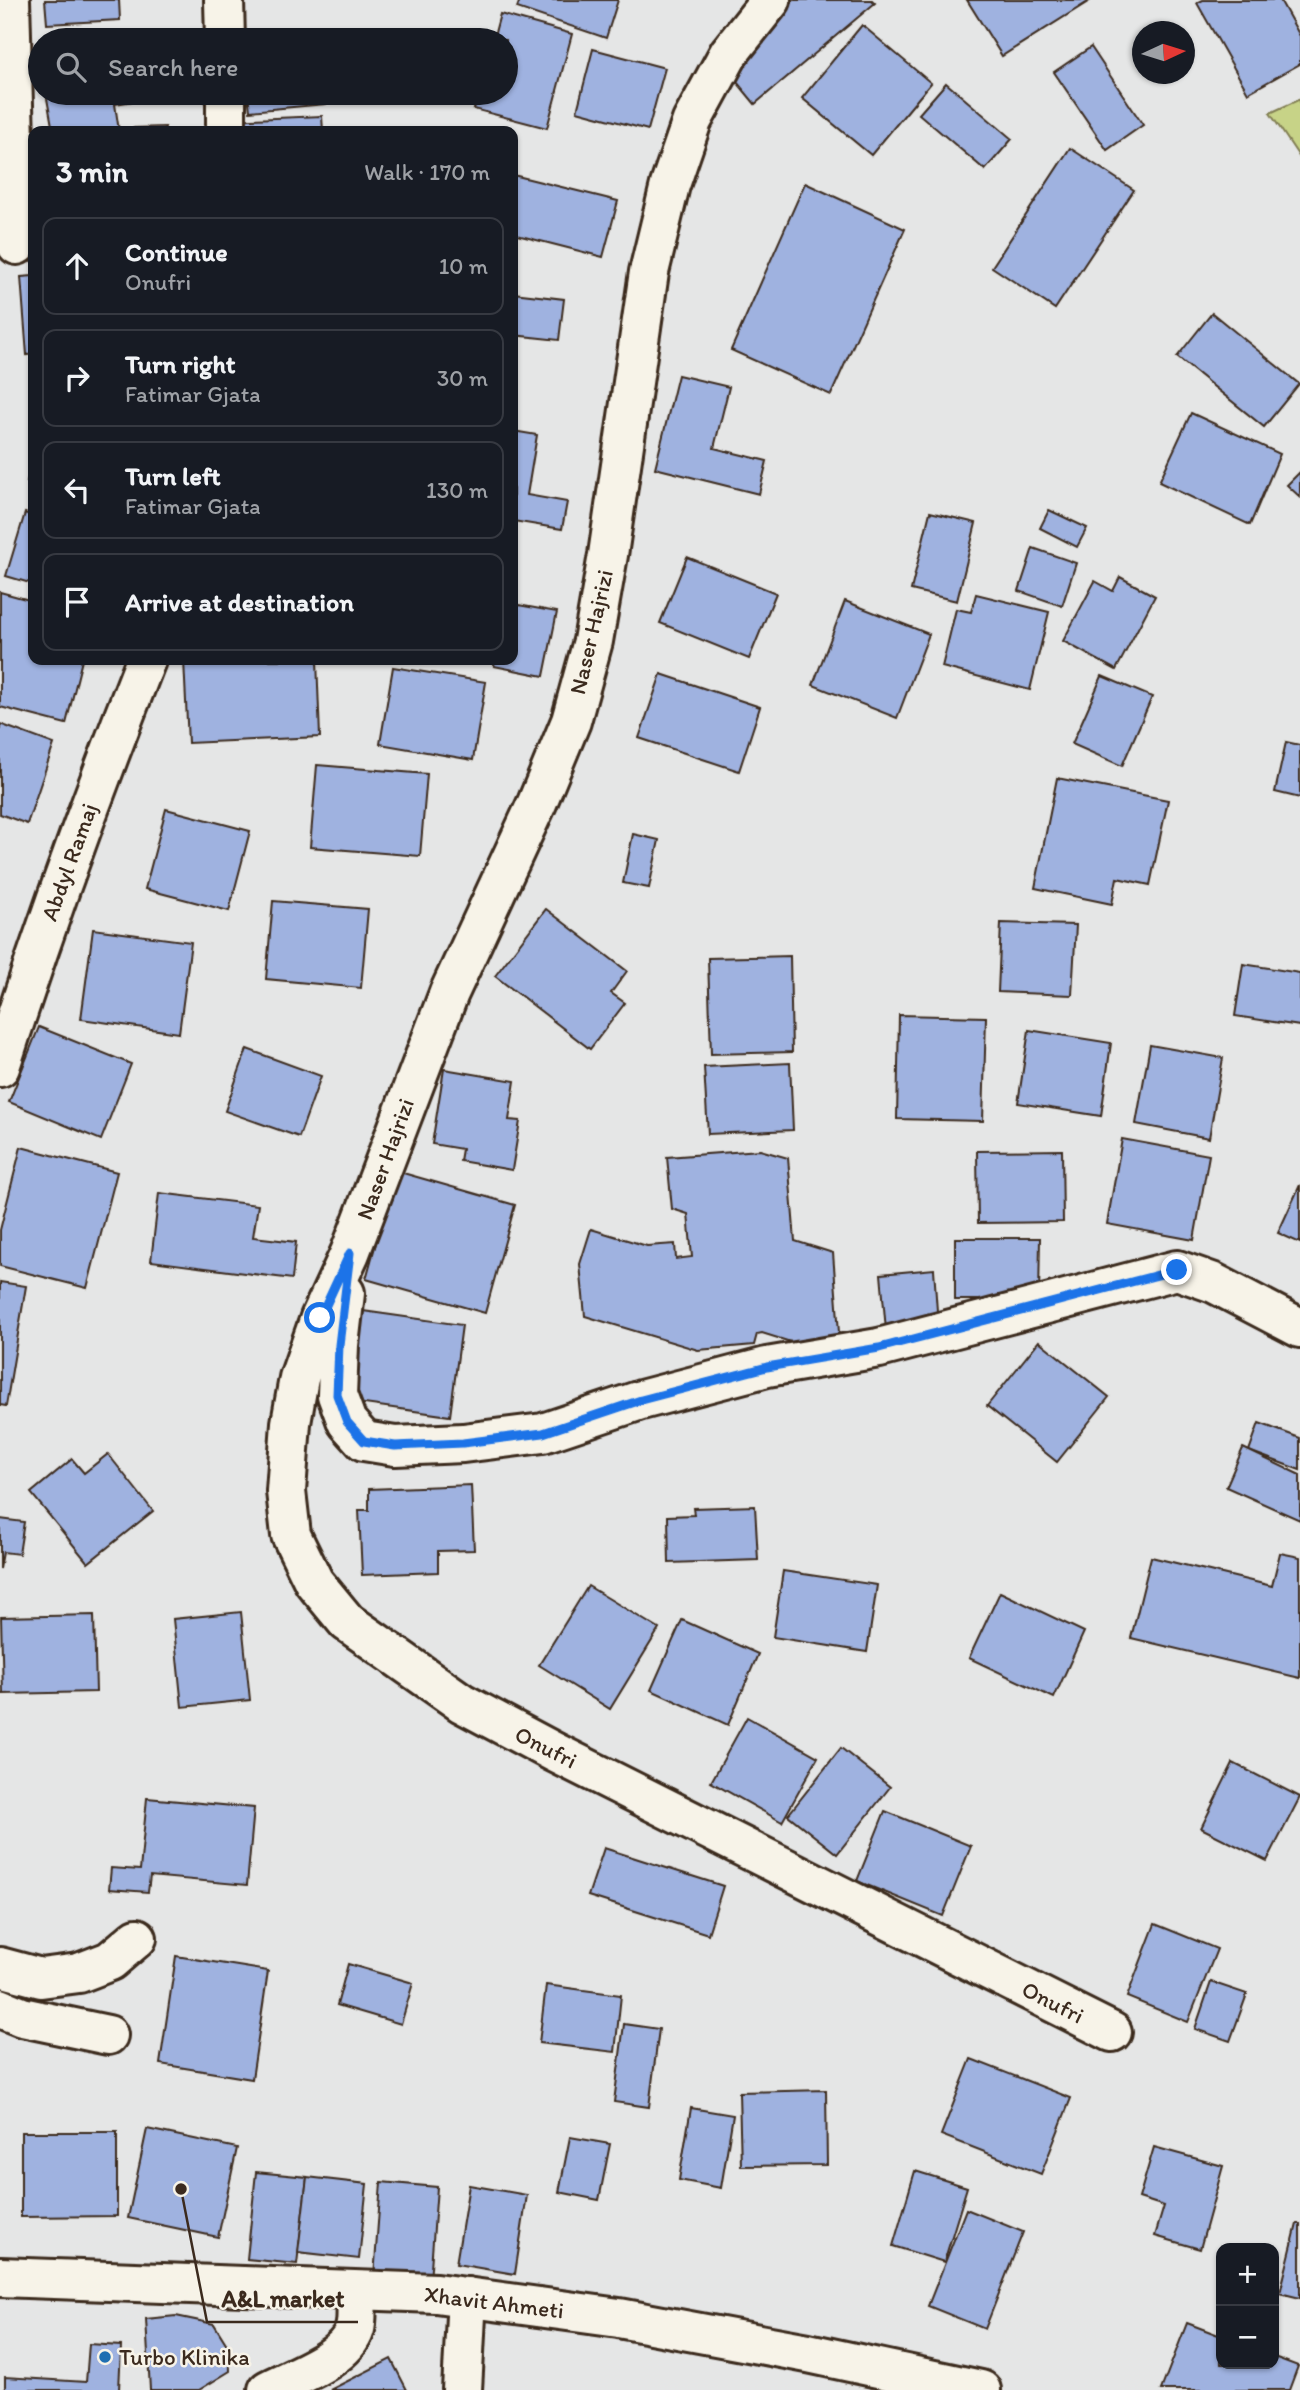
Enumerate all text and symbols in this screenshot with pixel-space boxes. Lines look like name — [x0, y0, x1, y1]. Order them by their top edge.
north arrow — [1132, 21, 1195, 84]
search box — [28, 28, 518, 105]
icon: search — [52, 48, 90, 86]
text: Search here — [108, 51, 238, 83]
text: 3 min — [56, 153, 128, 190]
text: Walk · 170 m — [364, 158, 490, 186]
text: Continue — [125, 236, 228, 268]
icon: ahead — [58, 247, 96, 285]
text: 10 m — [439, 252, 488, 280]
text: Onufri — [125, 268, 191, 296]
text: Turn right — [125, 348, 236, 380]
icon: right — [58, 359, 96, 397]
text: 30 m — [437, 364, 488, 392]
text: Fatimar Gjata — [125, 380, 261, 408]
text: Turn left — [125, 460, 221, 492]
icon: left — [58, 471, 96, 509]
text: 130 m — [426, 476, 488, 504]
text: Fatimar Gjata — [125, 492, 261, 520]
street label: Naser Hajrizi — [563, 567, 619, 697]
icon: arrive — [58, 583, 96, 621]
text: Arrive at destination — [125, 586, 354, 618]
street label: Abdyl Ramaj — [35, 799, 103, 925]
street label: Naser Hajrizi — [350, 1094, 420, 1224]
route end — [1161, 1254, 1192, 1285]
route start — [304, 1302, 335, 1333]
street label: Onufri — [510, 1720, 582, 1774]
street label: Onufri — [1017, 1975, 1089, 2029]
map controls — [1216, 2243, 1279, 2369]
button: + — [1216, 2243, 1279, 2306]
callout: A&L market — [207, 2277, 358, 2322]
street label: Xhavit Ahmeti — [422, 2280, 566, 2324]
text: A&L market — [221, 2284, 344, 2313]
button: − — [1216, 2306, 1279, 2369]
place label: Turbo Klinika — [119, 2343, 250, 2371]
marker: Turbo Klinika — [97, 2349, 113, 2365]

